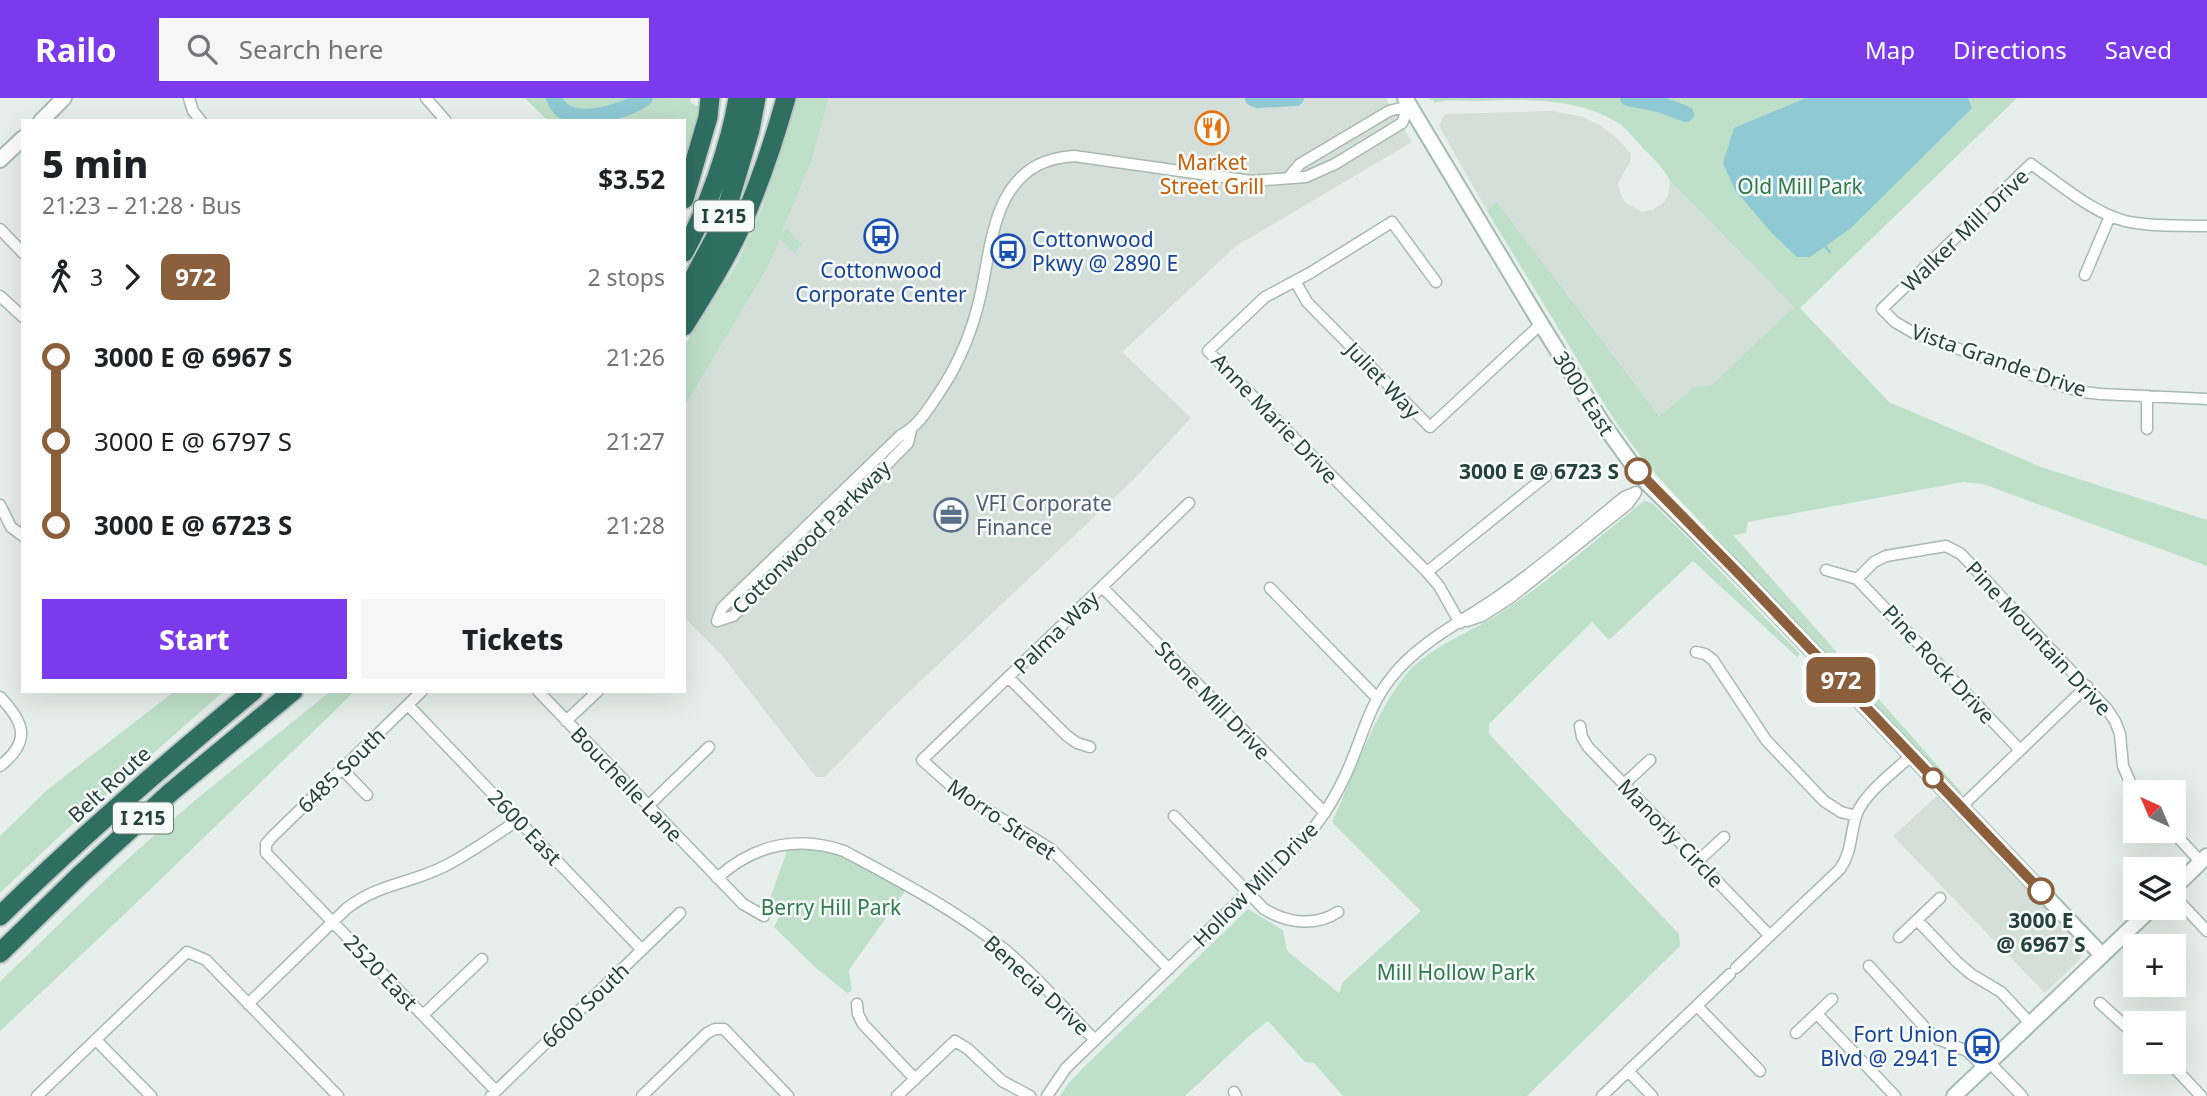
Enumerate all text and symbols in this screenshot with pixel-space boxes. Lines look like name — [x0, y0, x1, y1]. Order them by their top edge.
search box — [159, 18, 649, 81]
text: Railo — [35, 27, 117, 72]
icon: search — [183, 30, 221, 68]
text: Search here — [239, 31, 383, 67]
text: Map — [1865, 33, 1915, 66]
text: Directions — [1953, 33, 2067, 66]
text: Saved — [2105, 33, 2172, 66]
restaurant icon: Market Street Grill — [1193, 109, 1231, 147]
text: 5 min — [42, 137, 148, 189]
place label: Market Street Grill — [1160, 148, 1264, 200]
text: $3.52 — [598, 161, 665, 197]
street label: Walker Mill Drive — [1895, 162, 2035, 298]
park label: Old Mill Park — [1737, 172, 1863, 200]
text: 21:23 – 21:28 · Bus — [42, 189, 241, 221]
road number: I 215 — [694, 200, 754, 232]
bus stop icon: Cottonwood Corporate Center — [862, 217, 900, 255]
place label: Cottonwood Pkwy @ 2890 E — [1032, 225, 1178, 277]
bus stop icon: Cottonwood Pkwy @ 2890 E — [989, 232, 1027, 270]
place label: Cottonwood Corporate Center — [795, 256, 967, 308]
icon: walk — [42, 258, 80, 296]
icon: forward — [113, 258, 151, 296]
text: 972 — [175, 260, 216, 293]
text: 3 — [90, 261, 103, 293]
text: 2 stops — [587, 261, 665, 293]
street label: Vista Grande Drive — [1908, 317, 2090, 403]
street label: Juliet Way — [1338, 334, 1427, 424]
text: 3000 E @ 6967 S — [94, 339, 292, 375]
text: 21:26 — [606, 341, 665, 373]
street label: 3000 East — [1547, 345, 1621, 441]
street label: Anne Marie Drive — [1206, 347, 1344, 489]
text: 3000 E @ 6797 S — [94, 423, 292, 459]
text: 21:27 — [606, 425, 665, 457]
street label: Cottonwood Parkway — [726, 454, 897, 620]
place label: 3000 E @ 6723 S — [1459, 457, 1619, 485]
marker: 3000 E @ 6723 S — [1625, 458, 1651, 484]
place label: VFI Corporate Finance — [976, 489, 1112, 541]
office icon: VFI Corporate Finance — [932, 496, 970, 534]
text: 3000 E @ 6723 S — [94, 507, 292, 543]
text: 21:28 — [606, 509, 665, 541]
street label: Pine Mountain Drive — [1960, 555, 2118, 721]
street label: Palma Way — [1007, 584, 1105, 680]
button: Start — [42, 599, 347, 679]
button: Tickets — [361, 599, 665, 679]
street label: Pine Rock Drive — [1877, 599, 2001, 729]
street label: Stone Mill Drive — [1149, 635, 1277, 765]
line badge: 972 — [1801, 657, 1881, 703]
text: 972 — [1820, 663, 1862, 696]
street label: Bouchelle Lane — [565, 720, 689, 848]
street label: 6485 South — [291, 721, 391, 819]
street label: Belt Route — [62, 739, 156, 829]
unlabelled marker — [1923, 768, 1943, 788]
street label: Morro Street — [942, 772, 1062, 866]
street label: Manorly Circle — [1612, 773, 1730, 893]
north arrow — [2123, 780, 2186, 844]
map controls — [2123, 780, 2186, 1074]
street label: 2600 East — [482, 783, 568, 871]
road number: I 215 — [113, 803, 173, 834]
street label: Hollow Mill Drive — [1186, 815, 1324, 953]
button: layers — [2123, 857, 2186, 920]
marker: 3000 E @ 6967 S — [2028, 878, 2054, 904]
park label: Berry Hill Park — [761, 893, 902, 921]
place label: 3000 E @ 6967 S — [1996, 906, 2086, 958]
street label: 2520 East — [338, 928, 424, 1016]
street label: Benecia Drive — [978, 929, 1096, 1041]
button: + — [2123, 934, 2186, 997]
street label: 6600 South — [535, 956, 635, 1054]
park label: Mill Hollow Park — [1377, 958, 1536, 986]
button: − — [2123, 1011, 2186, 1074]
place label: Fort Union Blvd @ 2941 E — [1820, 1020, 1958, 1072]
bus stop icon: Fort Union Blvd @ 2941 E — [1963, 1027, 2001, 1065]

